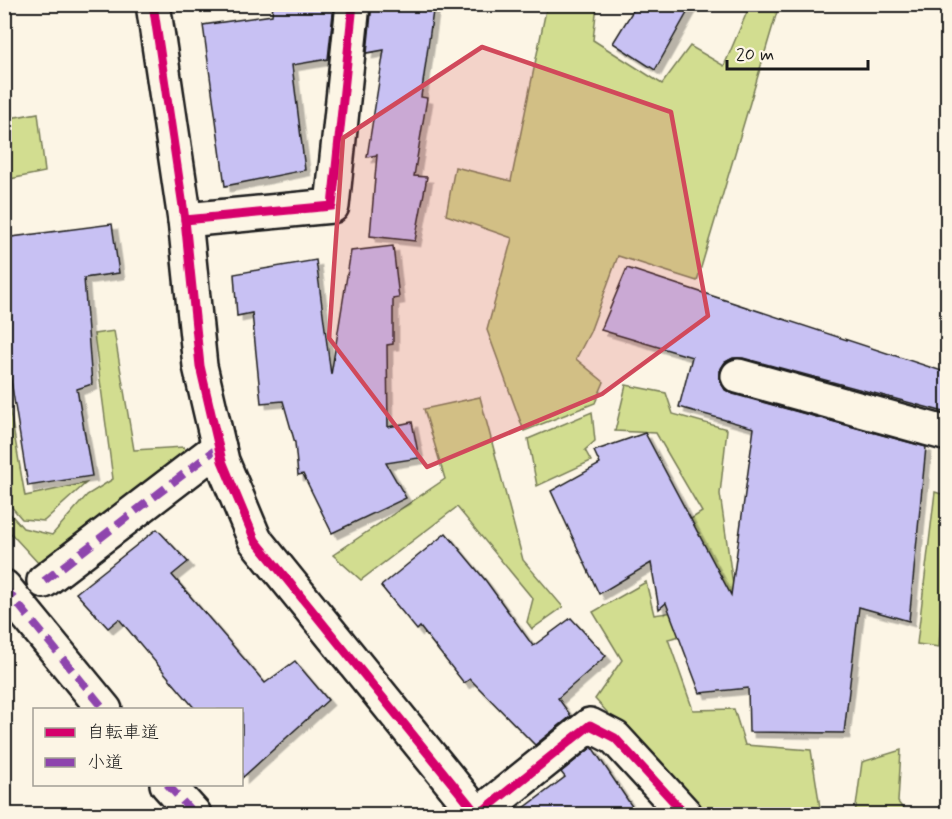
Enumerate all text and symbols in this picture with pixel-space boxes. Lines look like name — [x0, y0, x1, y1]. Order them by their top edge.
scale bar — [727, 33, 868, 71]
text: 20 m — [736, 43, 774, 67]
legend — [33, 708, 243, 786]
text: 自転車道 — [87, 721, 159, 745]
text: 小道 — [87, 751, 123, 775]

